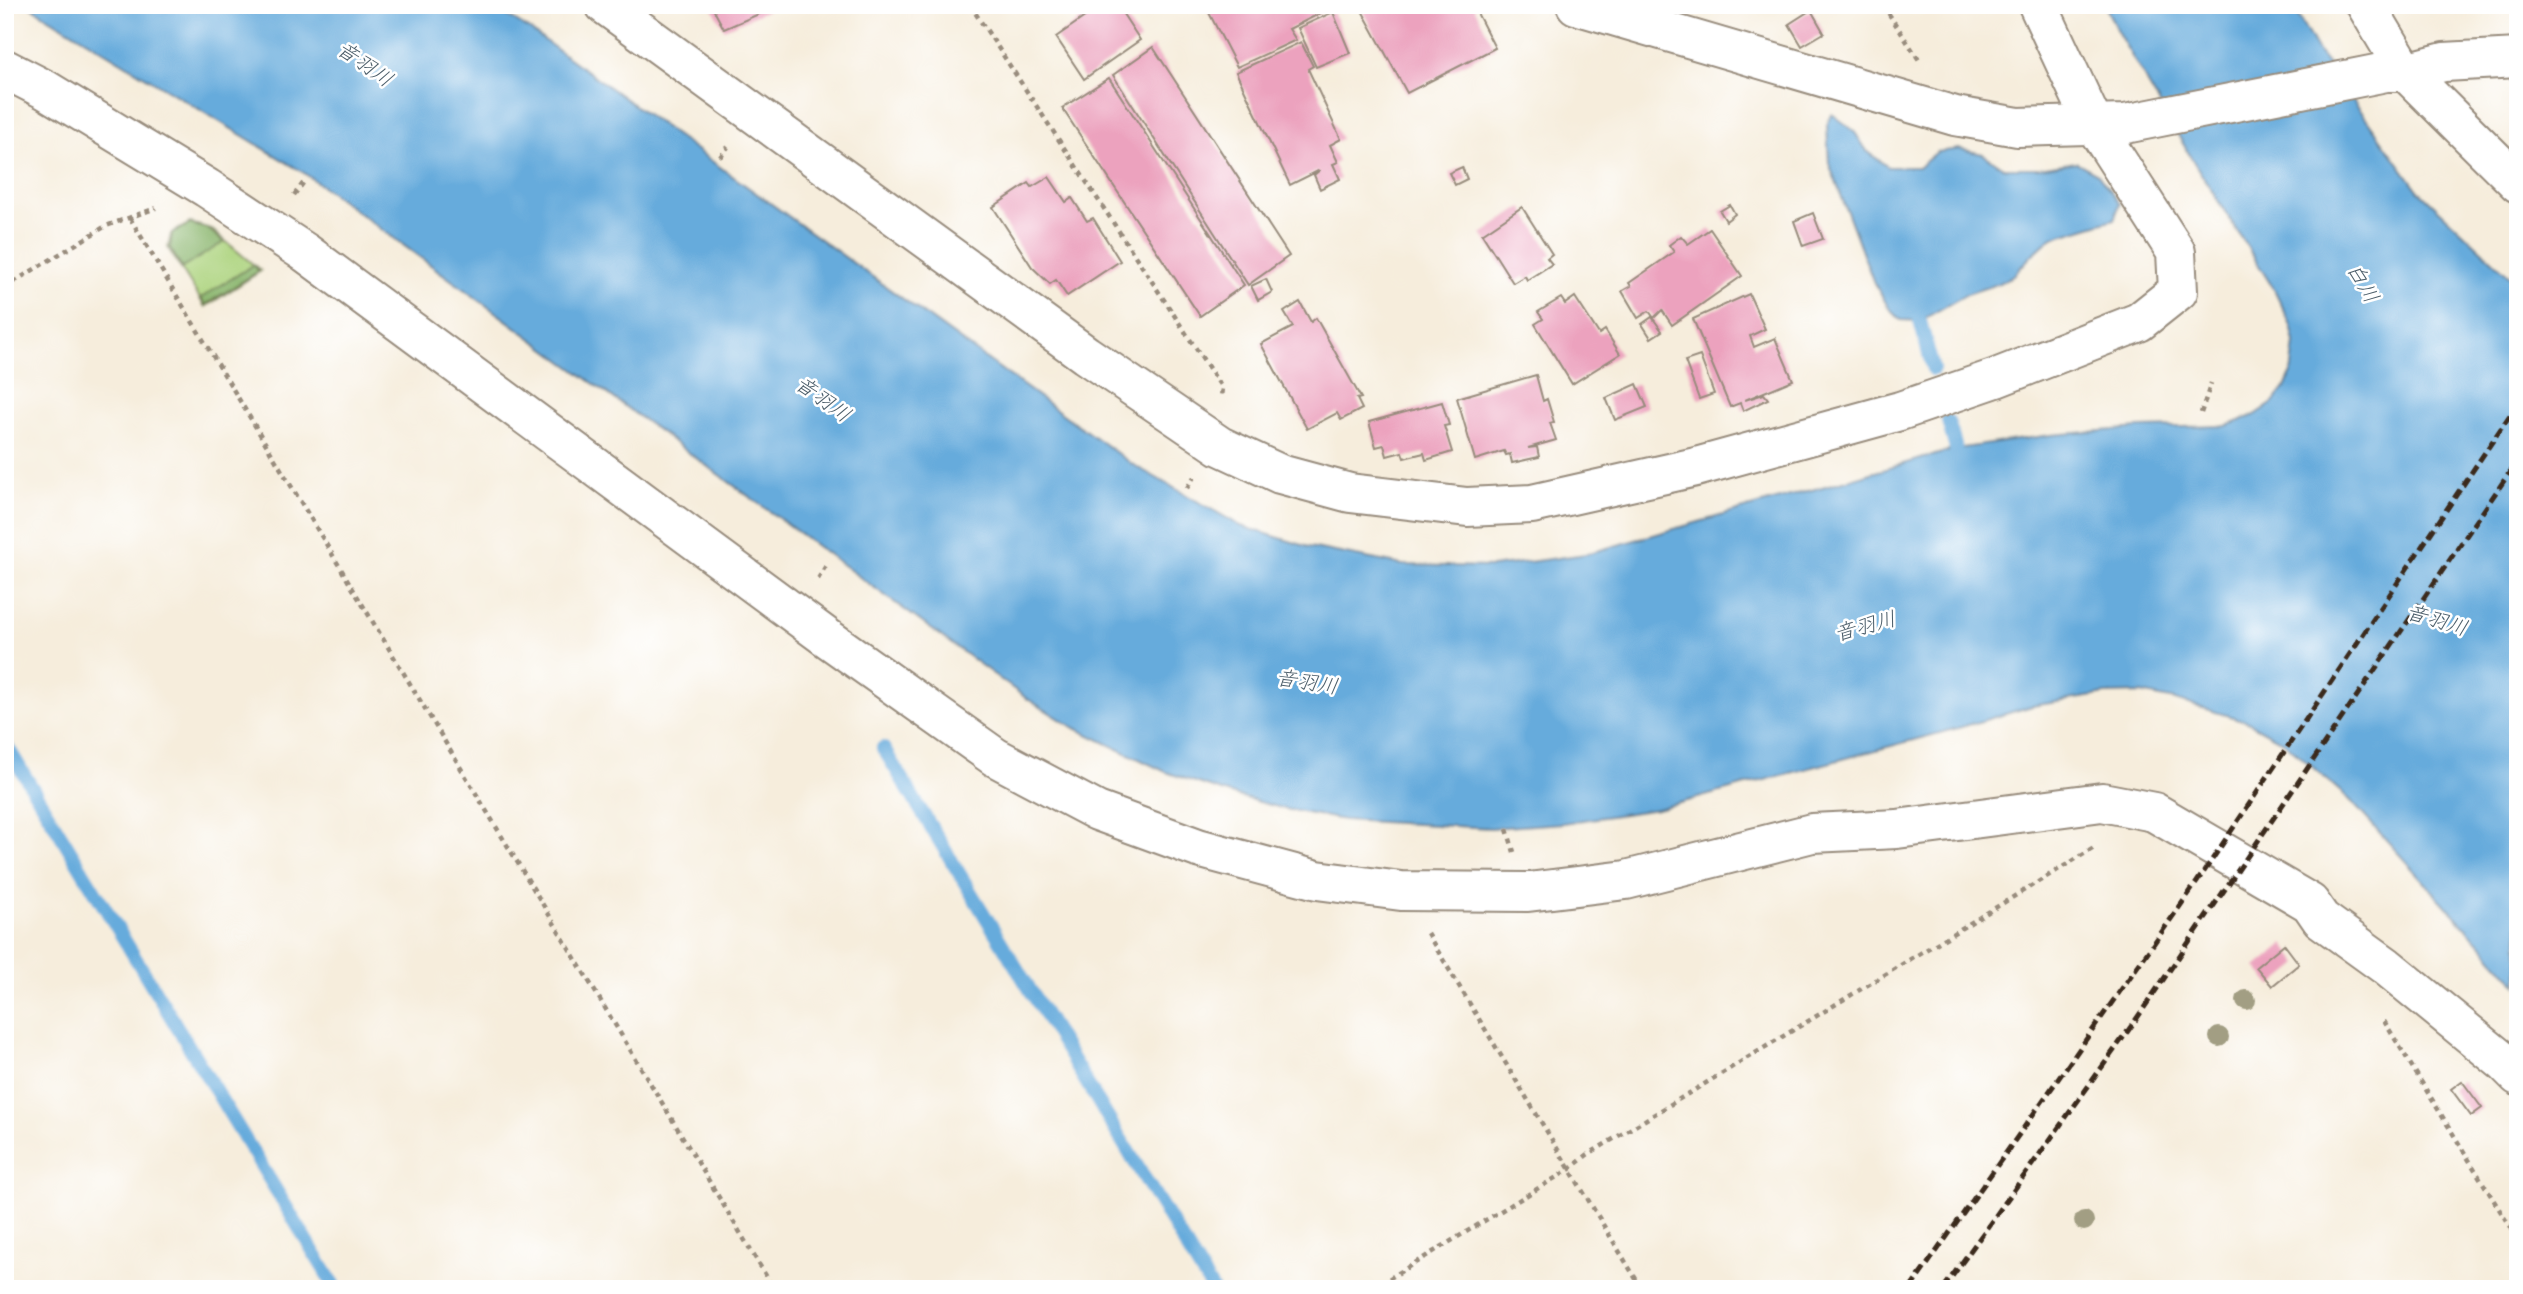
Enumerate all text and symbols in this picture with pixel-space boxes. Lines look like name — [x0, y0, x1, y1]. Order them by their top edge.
water label: 音羽川 — [331, 35, 398, 94]
water label: 白川 — [2340, 258, 2385, 308]
water label: 音羽川 — [789, 370, 856, 429]
water label: 音羽川 — [2403, 598, 2471, 643]
water label: 音羽川 — [1831, 605, 1899, 648]
water label: 音羽川 — [1274, 664, 1340, 701]

